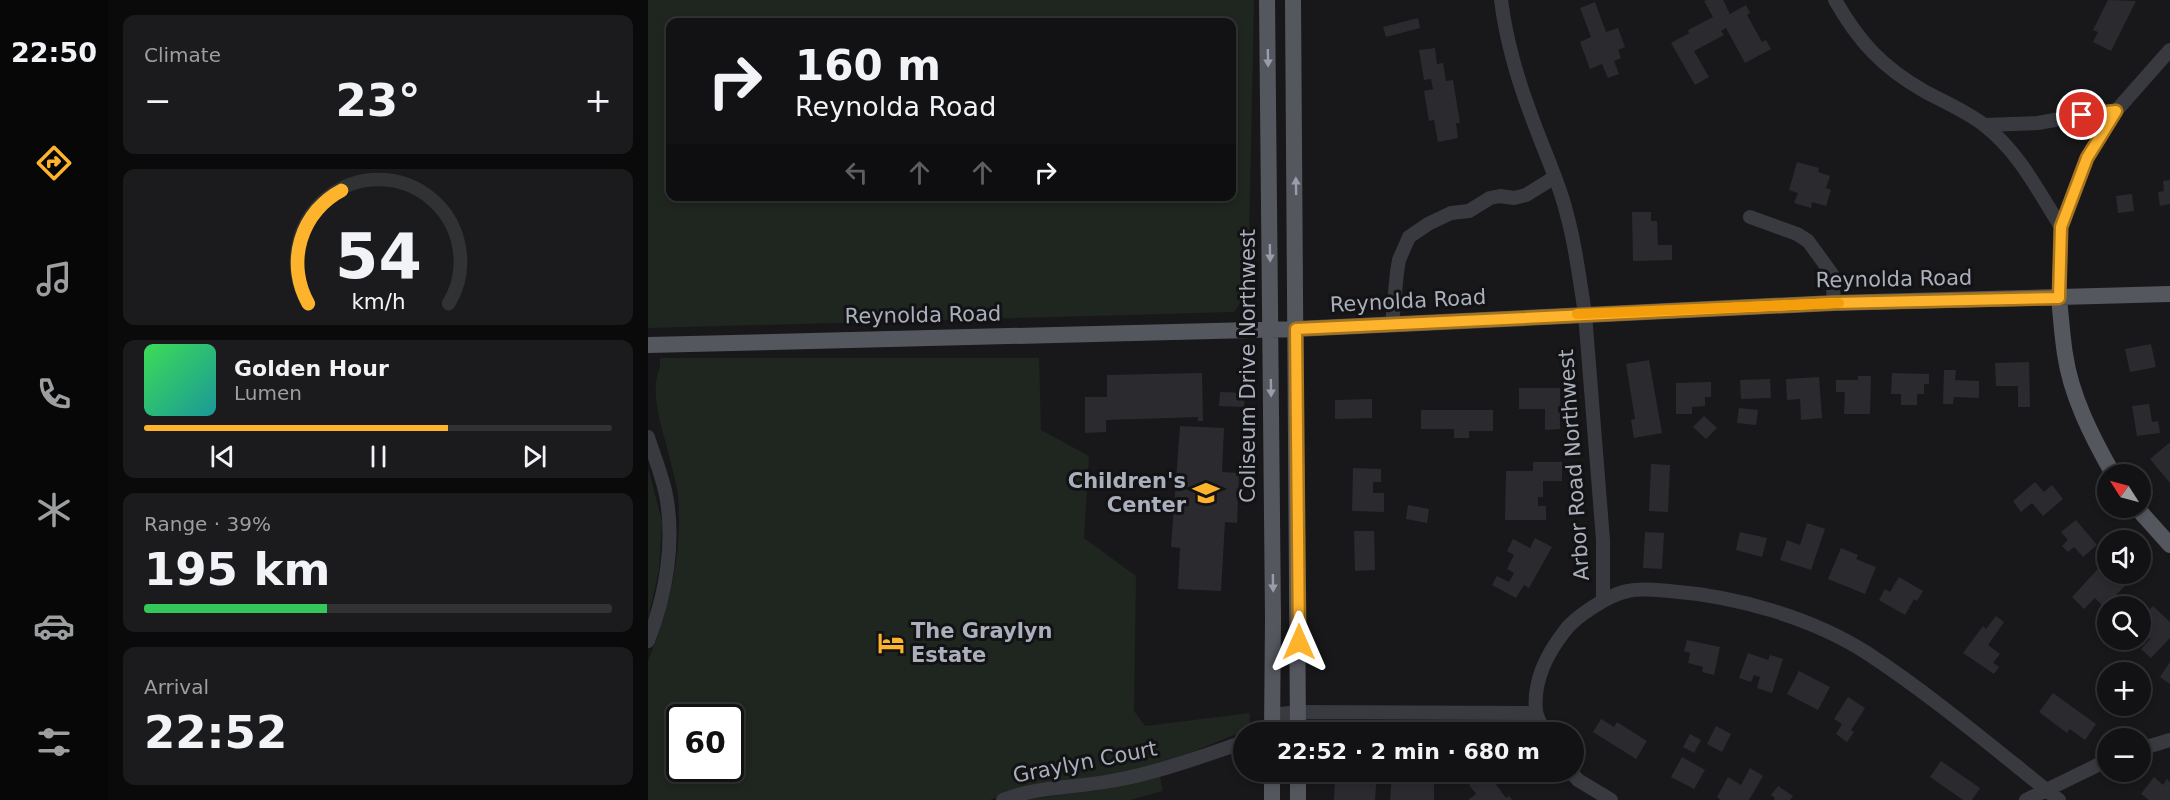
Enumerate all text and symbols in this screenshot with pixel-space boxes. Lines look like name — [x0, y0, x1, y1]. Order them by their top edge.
text: 22:50 — [11, 37, 97, 68]
text: 160 m — [795, 41, 941, 90]
icon: right — [696, 42, 774, 120]
text: Climate — [144, 43, 221, 67]
one-way arrow — [1263, 49, 1273, 68]
text: 23° — [335, 74, 421, 127]
text: − — [144, 81, 172, 120]
text: + — [584, 81, 612, 120]
pin — [2056, 89, 2107, 140]
text: Reynolda Road — [795, 91, 996, 122]
icon: arrive — [2065, 98, 2098, 131]
icon: directions — [33, 142, 75, 184]
icon: left — [840, 156, 873, 189]
icon: ahead — [903, 156, 936, 189]
icon: ahead — [966, 156, 999, 189]
icon: right — [1029, 156, 1062, 189]
one-way arrow — [1291, 177, 1300, 196]
text: 54 — [335, 220, 421, 293]
street label: Coliseum Drive Northwest — [1236, 229, 1260, 503]
one-way arrow — [1265, 244, 1275, 263]
icon: music — [33, 258, 75, 300]
street label: Reynolda Road — [1816, 266, 1972, 292]
street label: Reynolda Road — [1329, 285, 1487, 317]
text: km/h — [351, 289, 405, 314]
street label: Reynolda Road — [845, 302, 1001, 328]
street label: Arbor Road Northwest — [1554, 349, 1594, 581]
text: Golden Hour — [234, 356, 389, 381]
icon: phone — [33, 373, 75, 415]
one-way arrow — [1266, 378, 1276, 397]
text: Lumen — [234, 381, 302, 405]
icon: previous — [206, 440, 239, 473]
icon: pause — [362, 440, 395, 473]
icon: next — [518, 440, 551, 473]
north arrow — [2097, 464, 2151, 518]
map controls — [2097, 464, 2151, 782]
place label: Children's Center — [1068, 469, 1187, 517]
school or university icon: Children's Center — [1191, 478, 1221, 508]
icon: climate — [33, 489, 75, 531]
text: Range · 39% — [144, 512, 271, 536]
button: sound — [2097, 530, 2151, 584]
text: 195 km — [144, 543, 330, 596]
one-way arrow — [1268, 573, 1278, 592]
button: search — [2097, 596, 2151, 650]
icon: car — [33, 605, 75, 647]
position arrow — [1267, 610, 1331, 674]
place label: The Graylyn Estate — [911, 619, 1052, 667]
hotel icon: The Graylyn Estate — [876, 628, 906, 658]
button: + — [2097, 662, 2151, 716]
text: Arrival — [144, 675, 209, 699]
speed limit sign: 60 — [666, 704, 744, 782]
text: 22:52 — [144, 706, 287, 759]
icon: filters — [33, 721, 75, 763]
button: − — [2097, 728, 2151, 782]
street label: Graylyn Court — [1011, 736, 1159, 788]
text: 22:52 · 2 min · 680 m — [1277, 739, 1540, 764]

